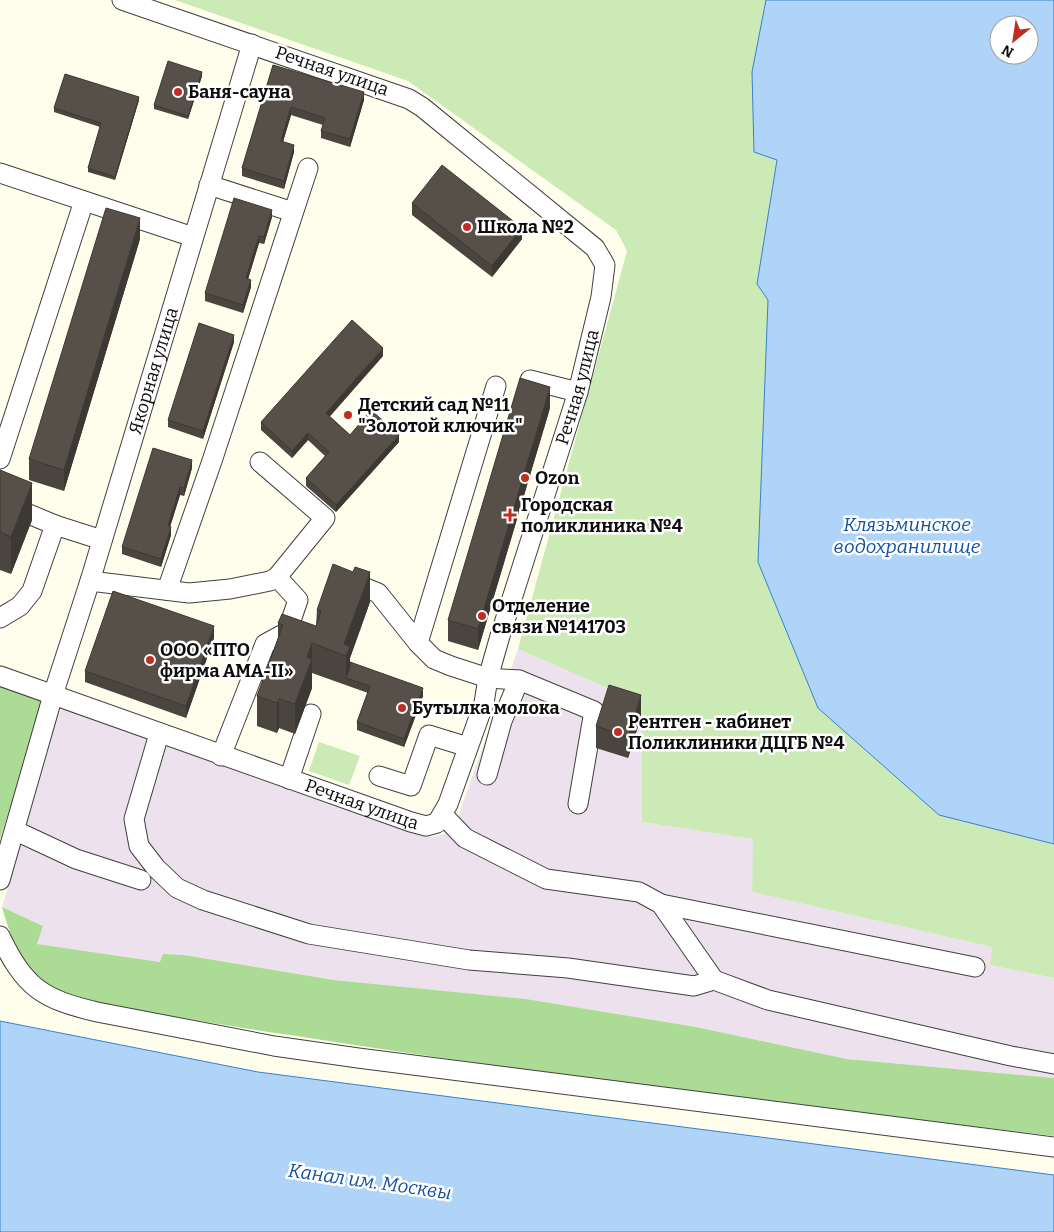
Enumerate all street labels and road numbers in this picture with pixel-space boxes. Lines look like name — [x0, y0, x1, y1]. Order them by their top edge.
street label: Речная улица — [272, 41, 392, 101]
street label: Якорная улица — [124, 305, 183, 437]
street label: Речная улица — [551, 327, 604, 448]
street label: Речная улица — [302, 774, 421, 835]

